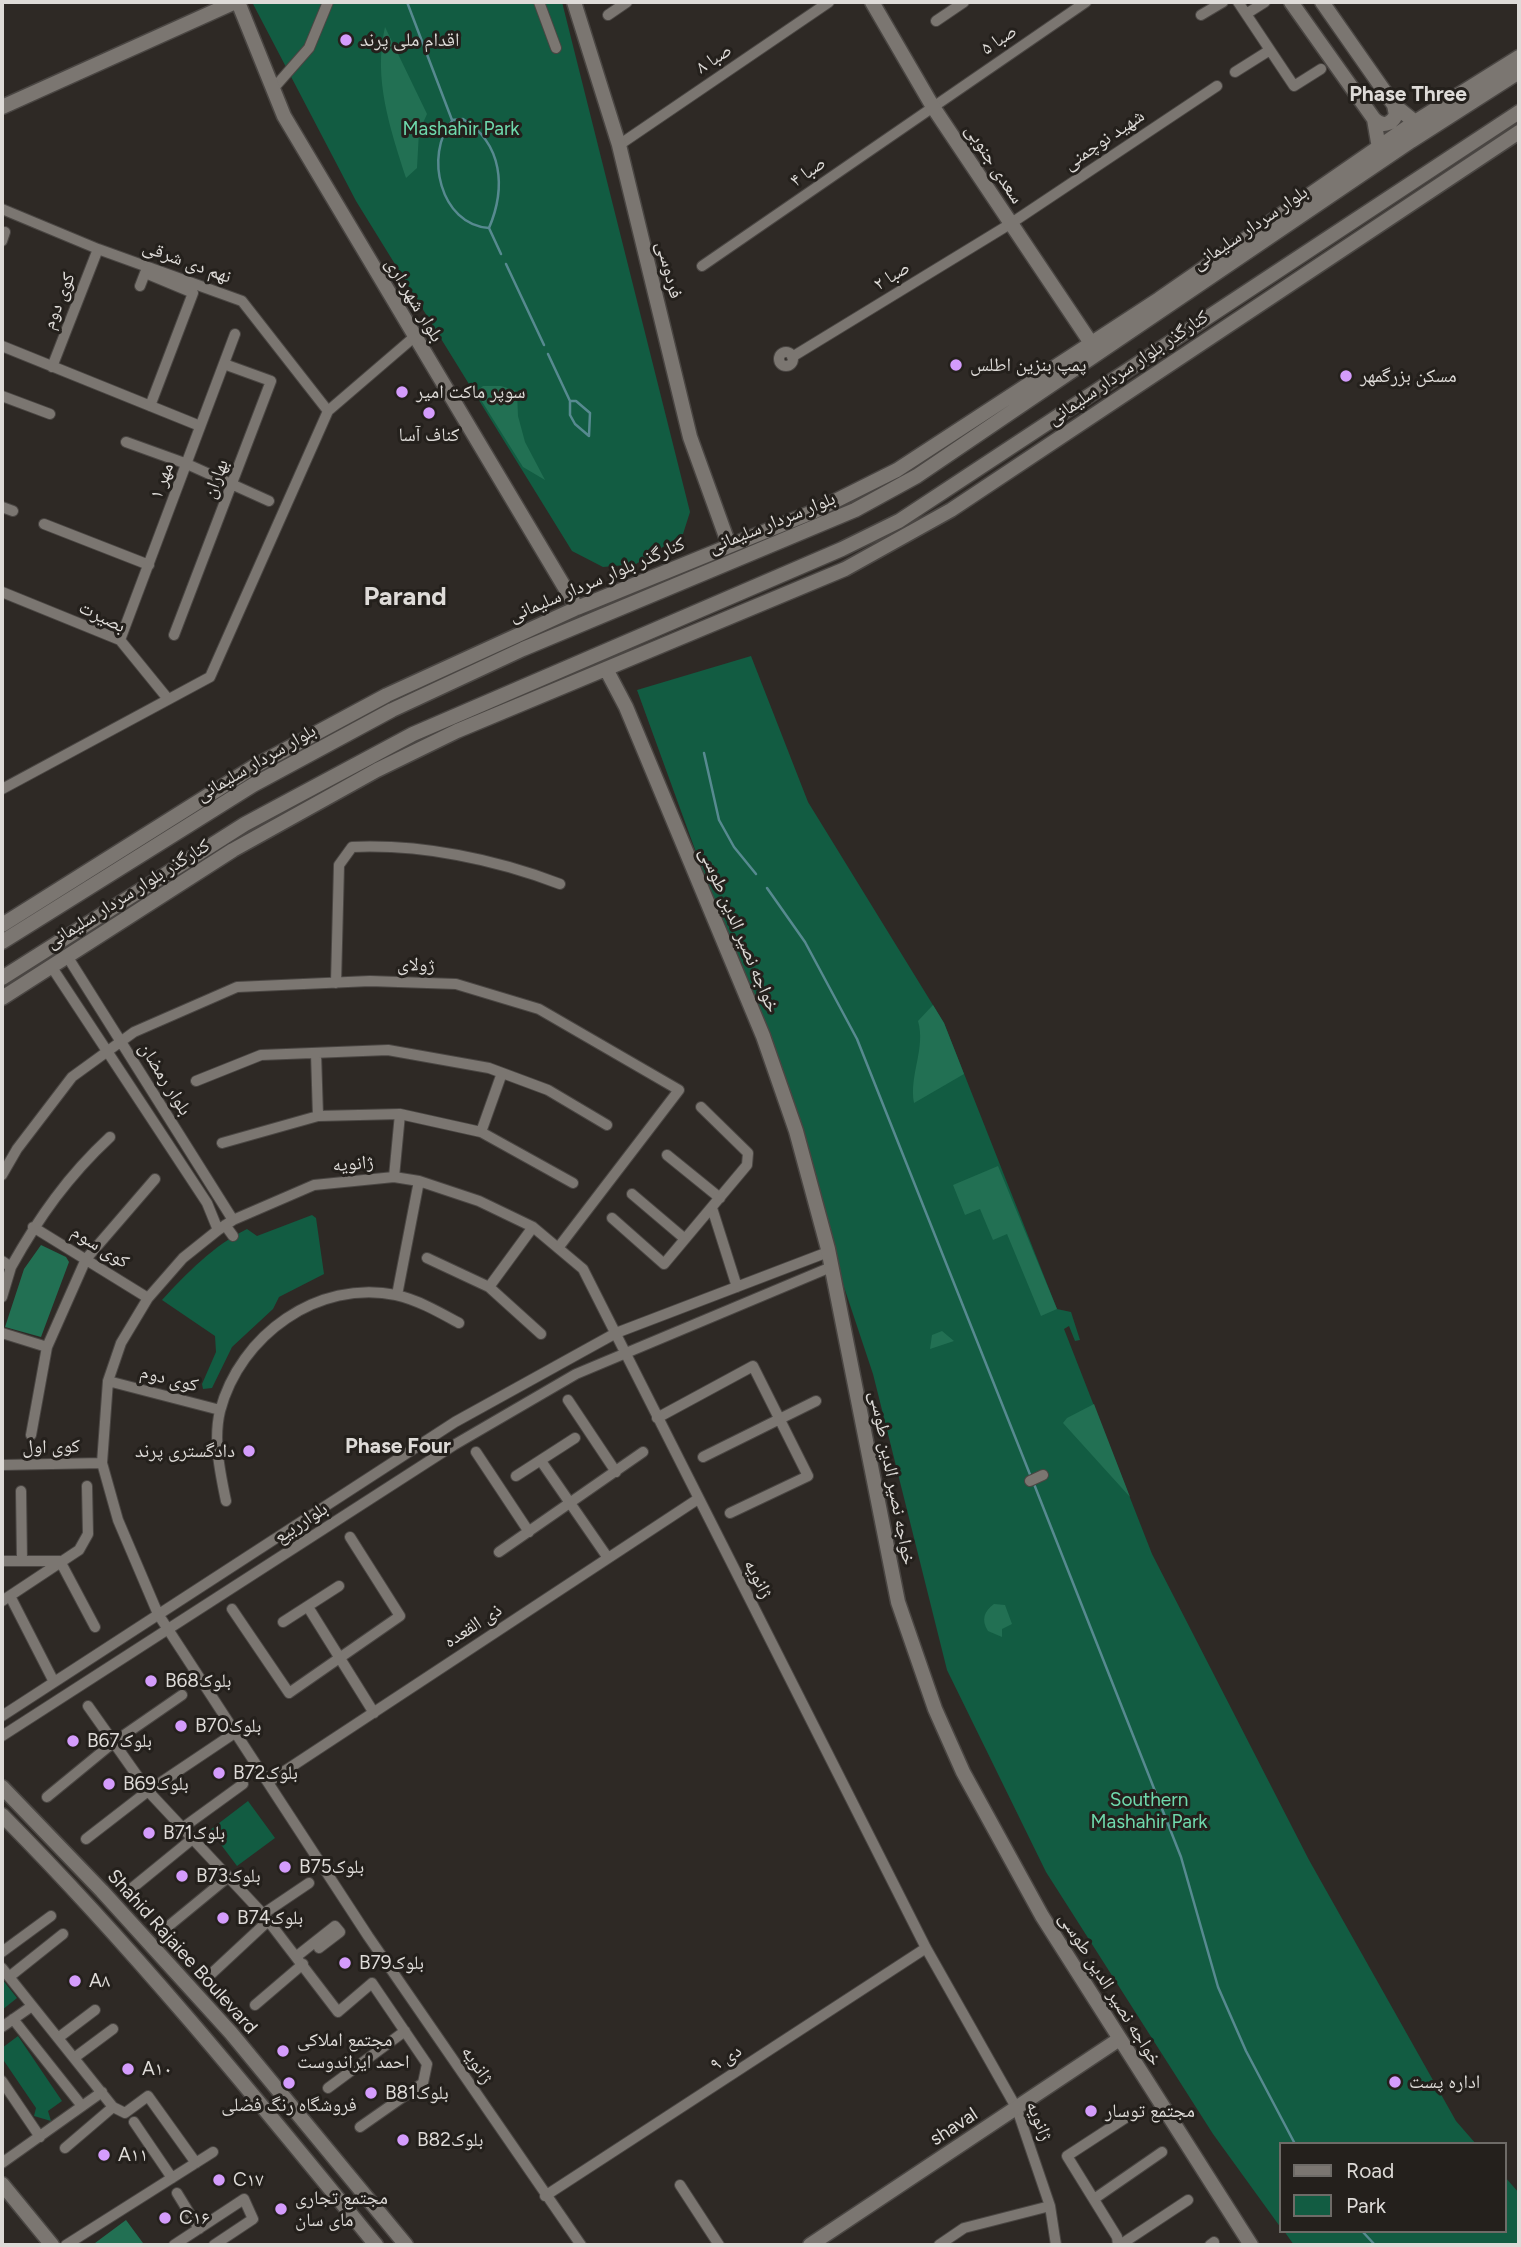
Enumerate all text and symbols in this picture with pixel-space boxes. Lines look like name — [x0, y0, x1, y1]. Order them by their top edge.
street label: صبا ۵ — [977, 20, 1021, 60]
place label: اقدام ملی پرند — [360, 29, 460, 51]
marker: اقدام ملی پرند — [338, 32, 354, 48]
street label: صبا ۸ — [692, 39, 736, 79]
district label: Phase Three — [1349, 82, 1467, 108]
street label: شهید نوچمنی — [1059, 105, 1149, 175]
park label: Mashahir Park — [402, 118, 520, 140]
street label: سعدی جنوبی — [960, 120, 1028, 208]
street label: صبا ۴ — [786, 152, 830, 192]
street label: بلوار سردار سلیمانی — [1188, 181, 1312, 275]
street label: نهم دی شرقی — [140, 235, 234, 289]
street label: فردوسی — [651, 239, 687, 301]
street label: بلوار شهرداری — [380, 254, 448, 346]
street label: صبا ۲ — [870, 256, 914, 296]
street label: کوی دوم — [37, 269, 81, 333]
street label: کنارگذر بلوار سردار سلیمانی — [1043, 306, 1213, 430]
place label: پمپ بنزین اطلس — [970, 354, 1086, 376]
marker: پمپ بنزین اطلس — [948, 357, 964, 373]
place label: مسکن بزرگمهر — [1360, 365, 1457, 387]
marker: مسکن بزرگمهر — [1338, 368, 1354, 384]
place label: سوپر ماکت امیر — [416, 381, 526, 403]
marker: سوپر ماکت امیر — [394, 384, 410, 400]
marker: کناف آسا — [421, 405, 437, 421]
place label: کناف آسا — [399, 424, 459, 446]
street label: بهاران — [198, 456, 234, 502]
street label: مهر ۱ — [145, 460, 179, 502]
street label: بلوار سردار سلیمانی — [705, 487, 839, 559]
street label: کنارگذر بلوار سردار سلیمانی — [505, 533, 689, 627]
district label: Parand — [363, 581, 447, 613]
street label: بصیرت — [75, 596, 129, 638]
street label: بلوار سردار سلیمانی — [192, 719, 320, 807]
street label: کنارگذر بلوار سردار سلیمانی — [42, 834, 214, 954]
street label: خواجه نصیر الدین طوسی — [694, 844, 784, 1016]
street label: ژولای — [397, 953, 435, 977]
street label: بلوار رمضان — [134, 1038, 196, 1120]
street label: ژانویه — [332, 1151, 374, 1177]
street label: کوی سوم — [67, 1220, 133, 1274]
street label: کوی دوم — [137, 1361, 201, 1397]
street label: خواجه نصیر الدین طوسی — [864, 1389, 920, 1567]
district label: Phase Four — [345, 1434, 451, 1460]
street label: کوی اول — [22, 1435, 80, 1459]
place label: دادگستری پرند — [135, 1440, 235, 1462]
marker: دادگستری پرند — [241, 1443, 257, 1459]
street label: بلوارربیع — [270, 1497, 332, 1549]
street label: ژانویه — [739, 1556, 777, 1602]
street label: ذی القعده — [440, 1599, 506, 1653]
place label: B68بلوک — [165, 1670, 232, 1692]
marker: B68بلوک — [143, 1673, 159, 1689]
place label: B70بلوک — [195, 1715, 261, 1737]
marker: B70بلوک — [173, 1718, 189, 1734]
place label: B67بلوک — [87, 1730, 152, 1752]
marker: B67بلوک — [65, 1733, 81, 1749]
place label: B72بلوک — [233, 1762, 298, 1784]
marker: B72بلوک — [211, 1765, 227, 1781]
place label: B69بلوک — [123, 1773, 189, 1795]
marker: B69بلوک — [101, 1776, 117, 1792]
park label: Southern Mashahir Park — [1090, 1789, 1208, 1833]
place label: B71بلوک — [163, 1822, 225, 1844]
marker: B71بلوک — [141, 1825, 157, 1841]
place label: B75بلوک — [299, 1856, 364, 1878]
marker: B75بلوک — [277, 1859, 293, 1875]
street label: Shahid Rajaiee Boulevard — [102, 1865, 262, 2039]
place label: B73بلوک — [196, 1865, 261, 1887]
marker: B73بلوک — [174, 1868, 190, 1884]
place label: B74بلوک — [237, 1907, 303, 1929]
street label: خواجه نصیر الدین طوسی — [1053, 1908, 1167, 2070]
marker: B74بلوک — [215, 1910, 231, 1926]
place label: B79بلوک — [359, 1952, 424, 1974]
marker: B79بلوک — [337, 1955, 353, 1971]
place label: A۸ — [89, 1970, 110, 1992]
marker: A۸ — [67, 1973, 83, 1989]
place label: مجتمع املاکی احمد ایراندوست — [297, 2029, 410, 2073]
street label: ۹ دی — [706, 2039, 746, 2077]
street label: ژانویه — [456, 2042, 498, 2088]
marker: مجتمع املاکی احمد ایراندوست — [275, 2043, 291, 2059]
place label: A۱۰ — [142, 2058, 172, 2080]
marker: A۱۰ — [120, 2061, 136, 2077]
place label: اداره پست — [1409, 2071, 1480, 2093]
marker: اداره پست — [1387, 2074, 1403, 2090]
marker: فروشگاه رنگ فضلی — [281, 2075, 297, 2091]
place label: B81بلوک — [385, 2082, 449, 2104]
marker: B81بلوک — [363, 2085, 379, 2101]
place label: فروشگاه رنگ فضلی — [221, 2094, 357, 2116]
street label: ژانویه — [1021, 2098, 1057, 2144]
place label: مجتمع توسار — [1105, 2100, 1195, 2122]
street label: shaval — [926, 2103, 982, 2151]
marker: مجتمع توسار — [1083, 2103, 1099, 2119]
place label: B82بلوک — [417, 2129, 483, 2151]
marker: B82بلوک — [395, 2132, 411, 2148]
legend — [1280, 2142, 1507, 2233]
place label: A۱۱ — [118, 2144, 148, 2166]
marker: A۱۱ — [96, 2147, 112, 2163]
text: Road — [1346, 2158, 1394, 2183]
place label: C۱۷ — [233, 2169, 264, 2191]
marker: C۱۷ — [211, 2172, 227, 2188]
place label: مجتمع تجاری مای سان — [295, 2187, 388, 2231]
text: Park — [1346, 2193, 1386, 2218]
marker: مجتمع تجاری مای سان — [273, 2201, 289, 2217]
place label: C۱۶ — [179, 2207, 210, 2229]
marker: C۱۶ — [157, 2210, 173, 2226]

